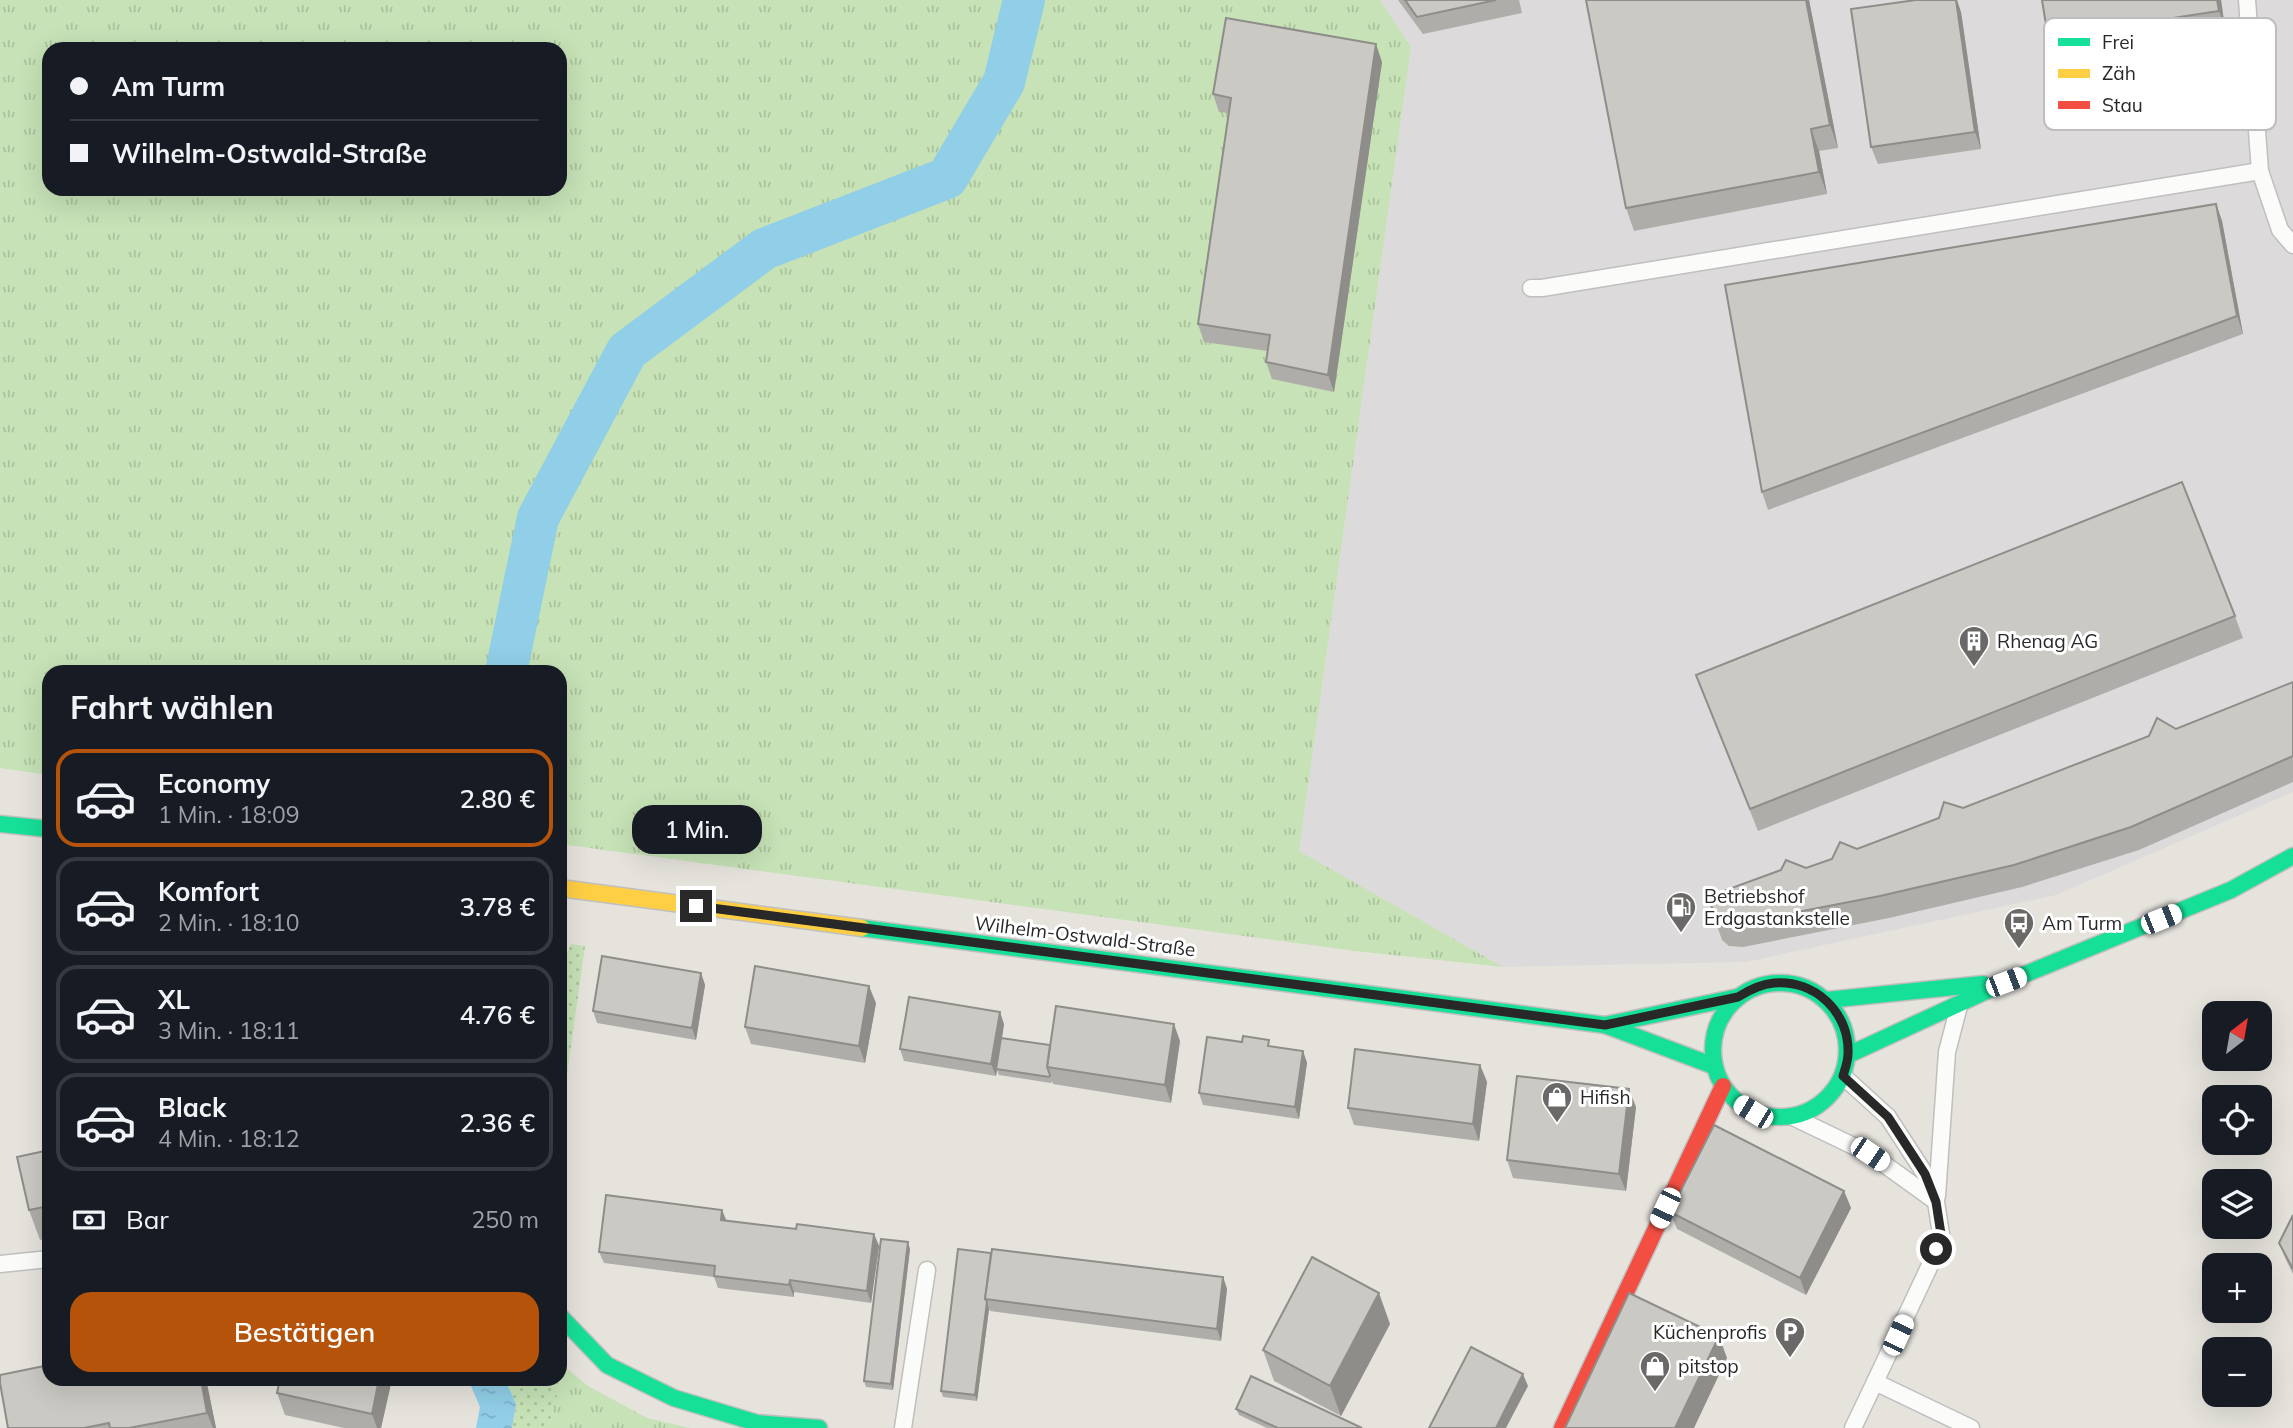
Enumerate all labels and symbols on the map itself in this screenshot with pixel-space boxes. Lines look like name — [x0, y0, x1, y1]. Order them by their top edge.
legend — [2044, 18, 2276, 130]
text: Frei — [2102, 30, 2134, 54]
text: Zäh — [2102, 61, 2136, 85]
text: Stau — [2102, 93, 2143, 117]
building icon: Rhenag AG — [1957, 624, 1991, 668]
place label: Rhenag AG — [1997, 629, 2098, 653]
callout: 1 Min. — [631, 804, 761, 853]
place label: Betriebshof Erdgastankstelle — [1704, 884, 1850, 930]
route end — [680, 890, 712, 922]
fuel station icon: Betriebshof Erdgastankstelle — [1664, 890, 1698, 934]
car — [2138, 901, 2185, 937]
bus stop icon: Am Turm — [2002, 906, 2036, 950]
street label: Wilhelm-Ostwald-Straße — [973, 911, 1197, 961]
place label: Am Turm — [2042, 911, 2122, 935]
car — [1983, 965, 2030, 999]
north arrow — [2202, 1001, 2272, 1071]
shop icon: Hifish — [1540, 1080, 1574, 1124]
place label: Hifish — [1580, 1085, 1631, 1109]
car — [1730, 1092, 1777, 1132]
car — [1847, 1134, 1894, 1174]
car — [1647, 1185, 1684, 1231]
route start — [1920, 1233, 1952, 1265]
car — [1880, 1312, 1917, 1358]
parking icon: Küchenprofis — [1773, 1315, 1807, 1359]
place label: Küchenprofis — [1653, 1320, 1767, 1344]
shop icon: pitstop — [1638, 1349, 1672, 1393]
place label: pitstop — [1678, 1354, 1739, 1378]

